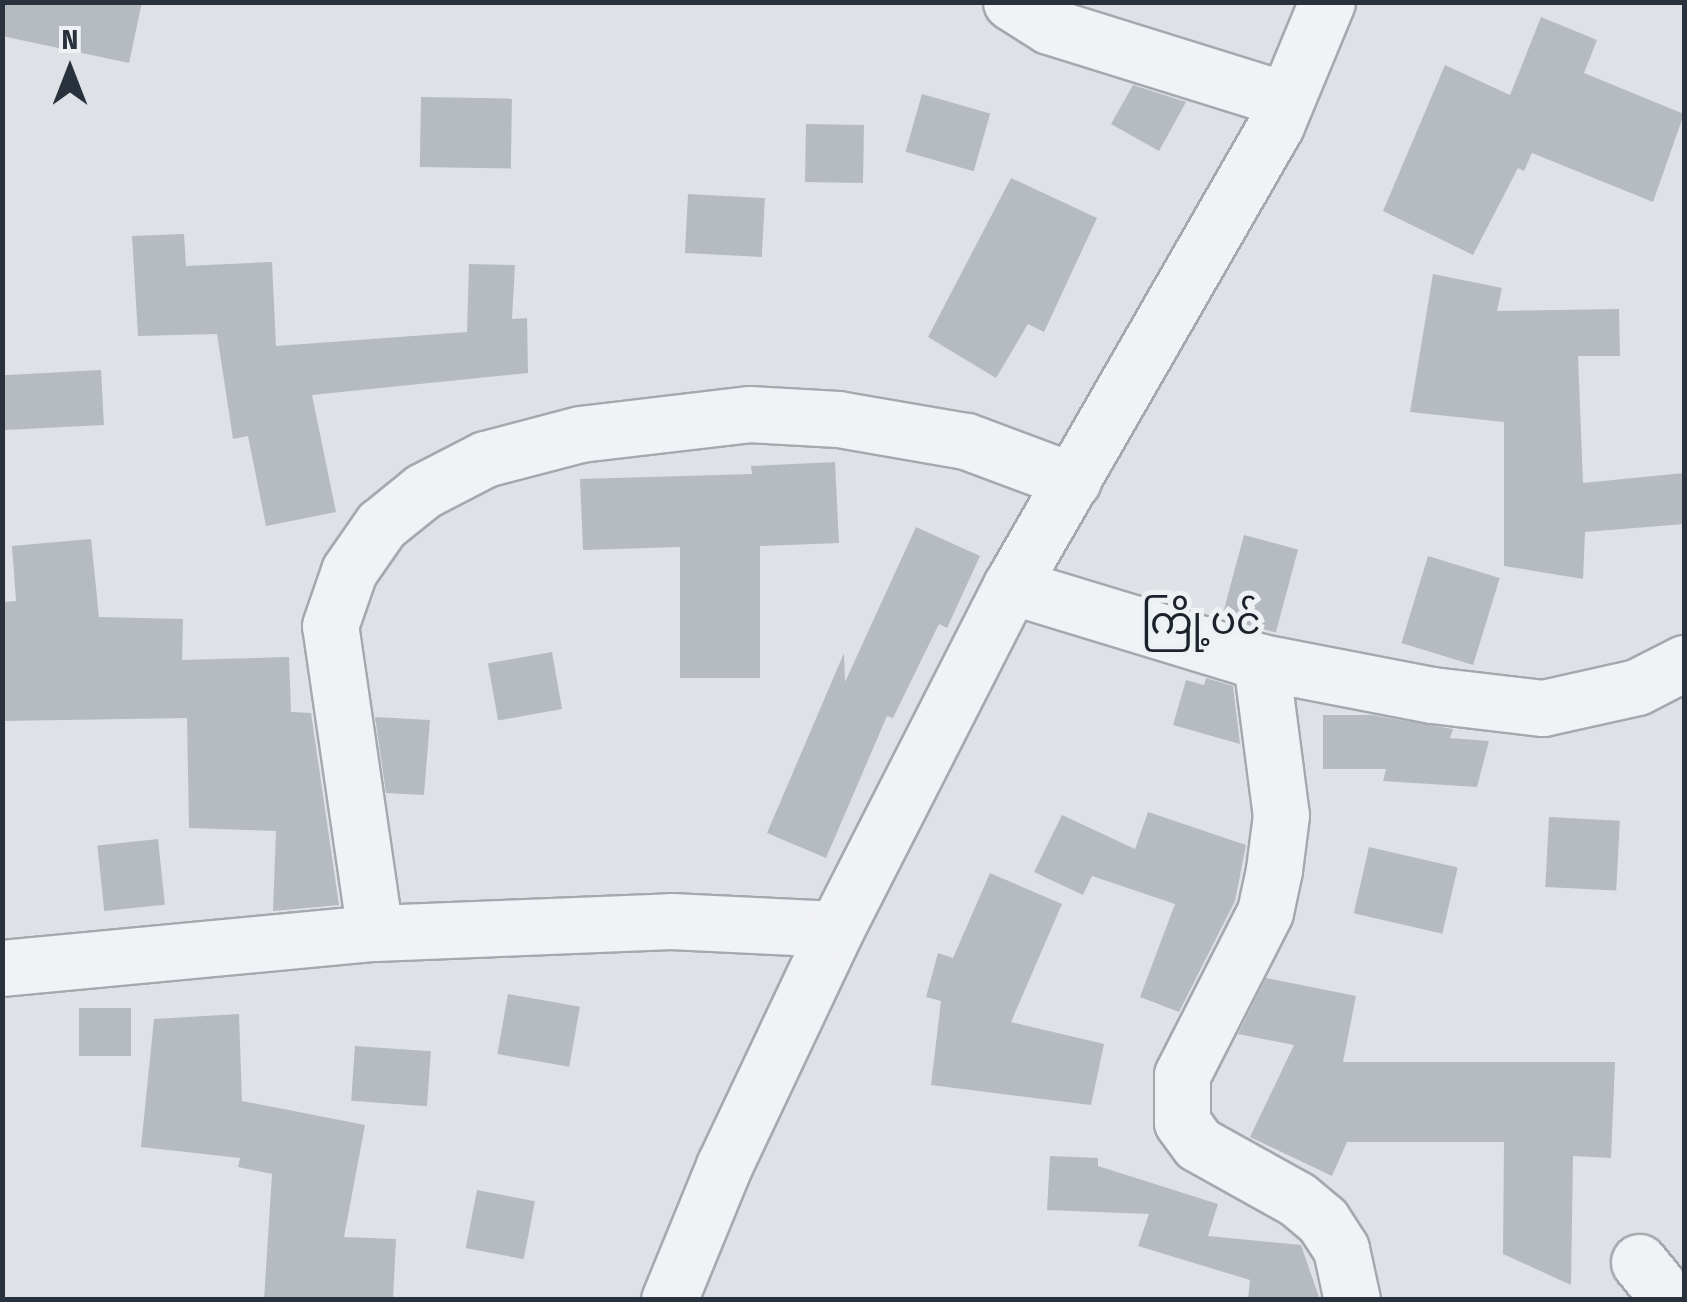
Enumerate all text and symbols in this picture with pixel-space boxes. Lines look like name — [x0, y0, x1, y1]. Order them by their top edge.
north arrow — [20, 20, 120, 120]
text: N — [62, 23, 78, 56]
district label: ကြို့ပင် — [1141, 599, 1261, 645]

